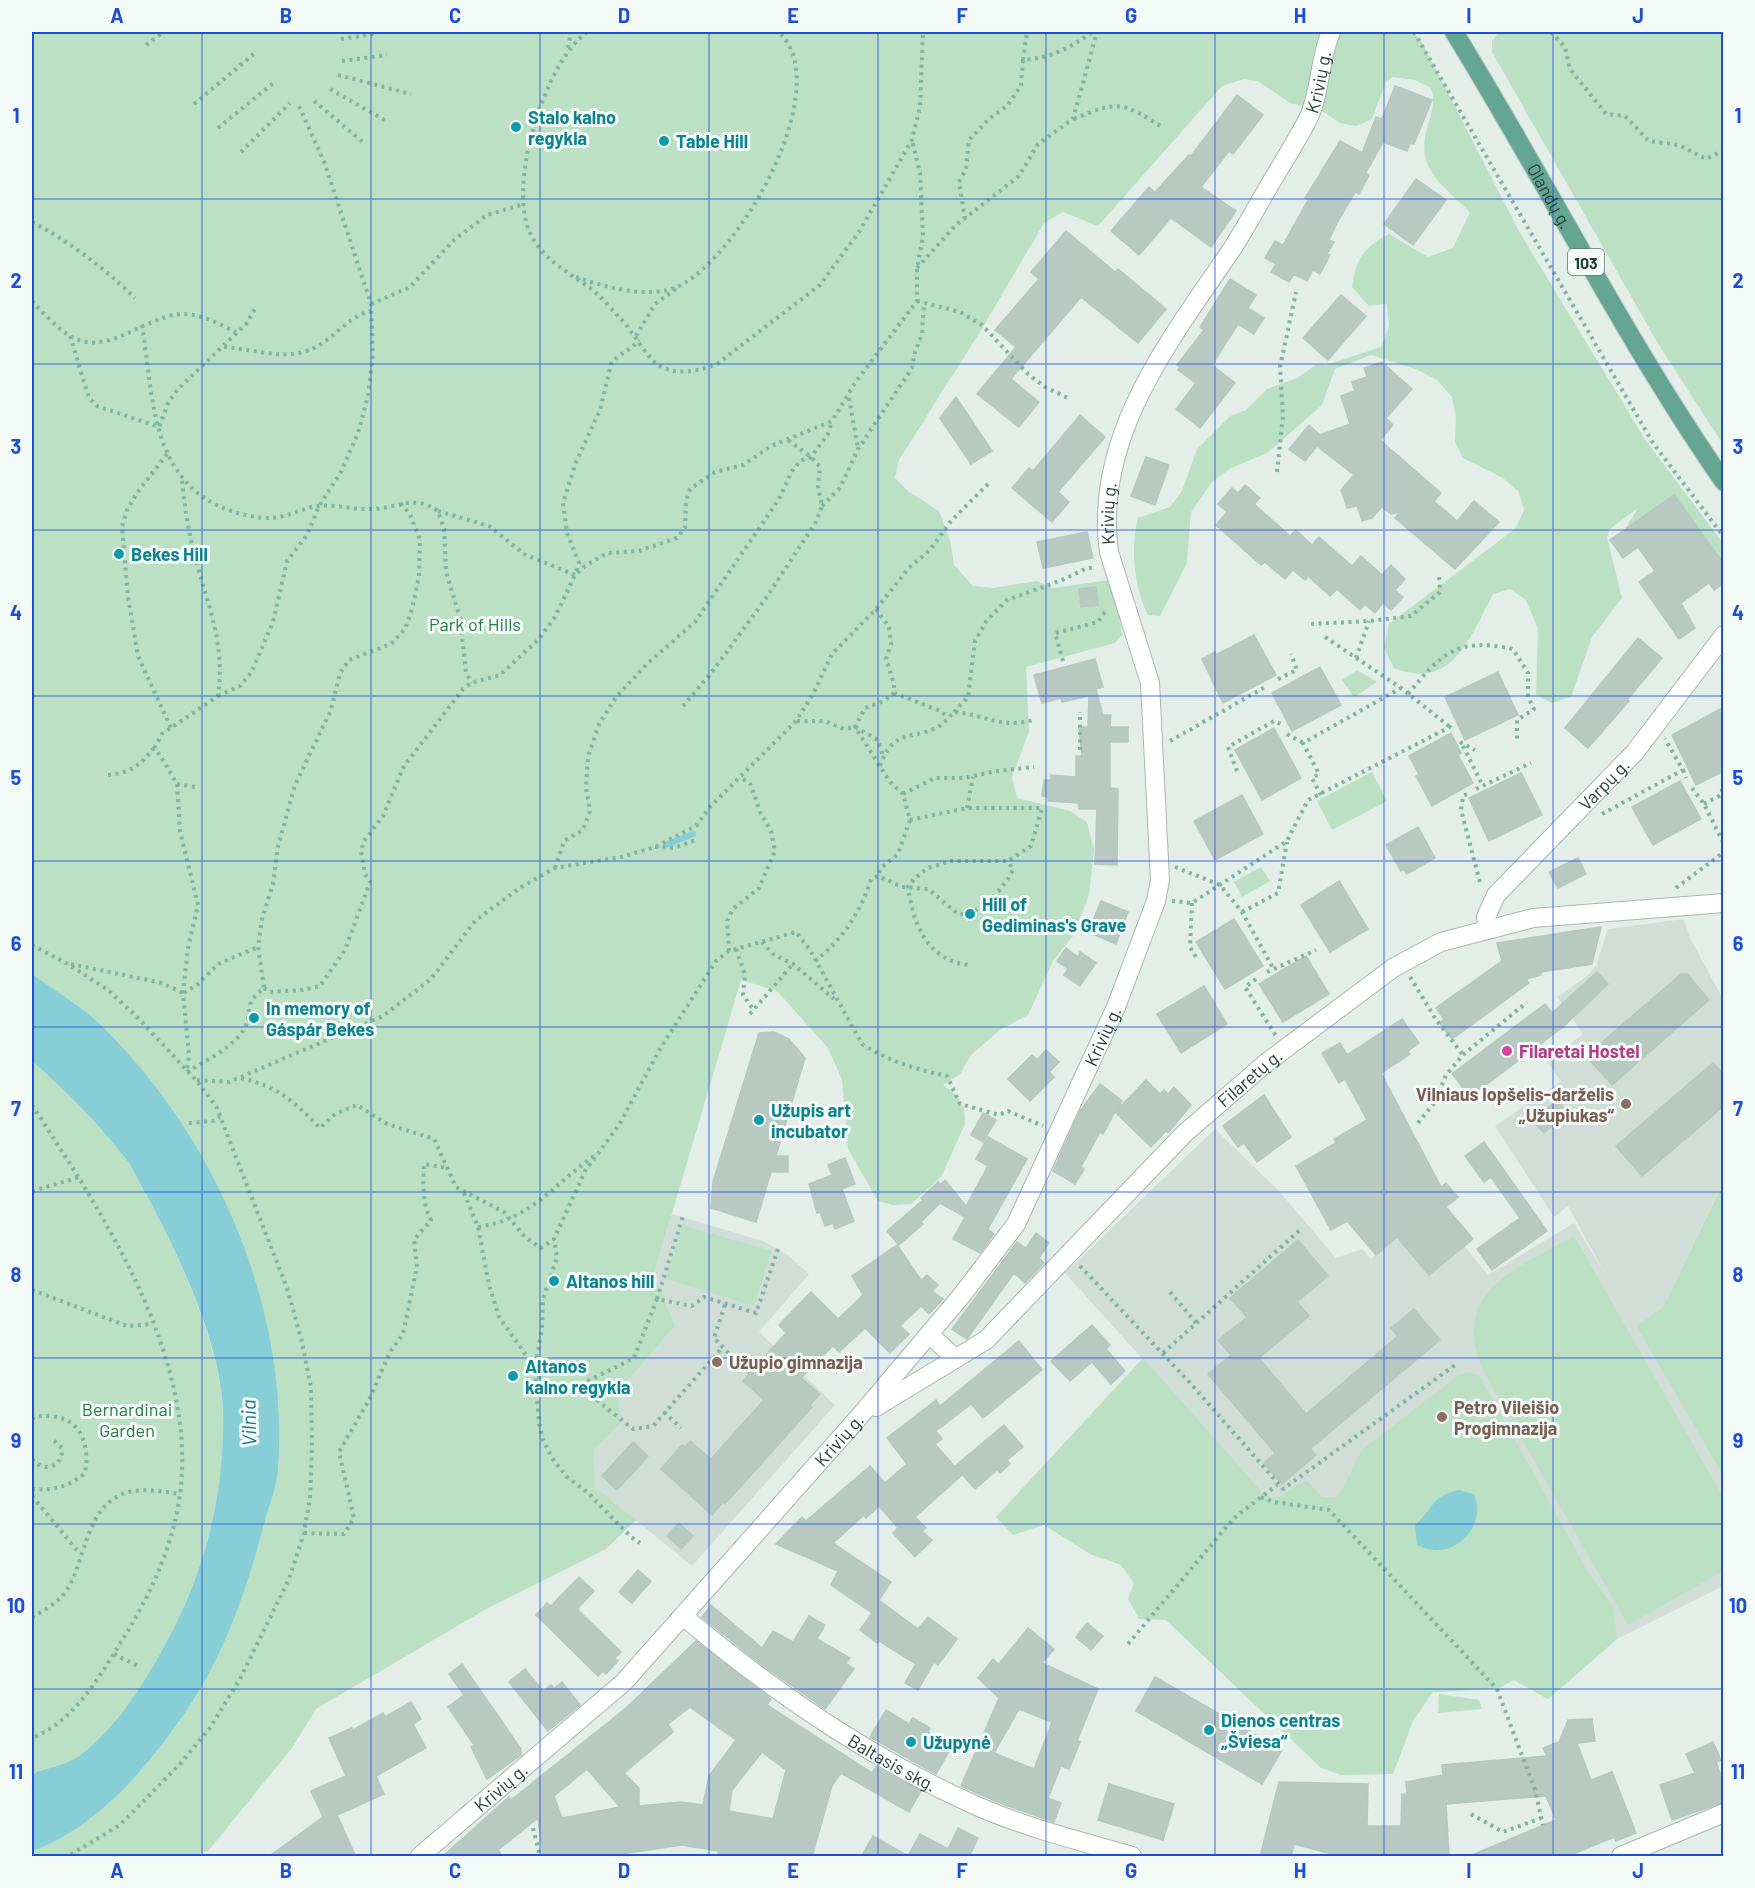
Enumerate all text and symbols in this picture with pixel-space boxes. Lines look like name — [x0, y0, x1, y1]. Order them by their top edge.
text: A — [110, 3, 124, 27]
text: B — [280, 3, 292, 27]
text: C — [449, 3, 461, 27]
text: D — [618, 3, 630, 27]
text: E — [787, 3, 799, 27]
text: F — [956, 3, 968, 27]
text: G — [1125, 3, 1137, 27]
text: H — [1294, 3, 1306, 27]
text: I — [1466, 3, 1472, 27]
text: J — [1632, 3, 1644, 27]
street label: Krivių g. — [1300, 48, 1335, 116]
text: 1 — [12, 103, 20, 127]
text: 1 — [1734, 103, 1742, 127]
place label: Stalo kalno regykla — [528, 106, 616, 149]
marker: Stalo kalno regykla — [509, 120, 523, 134]
place label: Table Hill — [676, 130, 748, 152]
marker: Table Hill — [657, 134, 671, 148]
street label: Olandų g. — [1523, 159, 1577, 233]
road number: 103 — [1568, 249, 1604, 275]
text: 2 — [10, 268, 22, 292]
text: 2 — [1732, 268, 1744, 292]
text: 3 — [11, 434, 21, 458]
text: 3 — [1733, 434, 1743, 458]
street label: Krivių g. — [1096, 480, 1121, 546]
place label: Bekes Hill — [131, 543, 208, 565]
marker: Bekes Hill — [112, 547, 126, 561]
text: 4 — [10, 600, 22, 624]
text: 4 — [1732, 600, 1744, 624]
park label: Park of Hills — [429, 613, 521, 635]
street label: Varpų g. — [1574, 754, 1634, 815]
text: 5 — [11, 765, 22, 789]
text: 5 — [1733, 765, 1744, 789]
place label: Hill of Gediminas's Grave — [982, 893, 1126, 936]
marker: Hill of Gediminas's Grave — [963, 907, 977, 921]
text: 6 — [11, 931, 22, 955]
text: 6 — [1733, 931, 1744, 955]
place label: In memory of Gáspár Bekes — [266, 997, 374, 1040]
street label: Krivių g. — [1079, 1003, 1126, 1070]
marker: In memory of Gáspár Bekes — [247, 1011, 261, 1025]
place label: Filaretai Hostel — [1519, 1040, 1640, 1062]
street label: Filaretų g. — [1212, 1044, 1286, 1111]
marker: Filaretai Hostel — [1500, 1044, 1514, 1058]
place label: Vilniaus lopšelis-darželis „Užupiukas“ — [1416, 1083, 1614, 1126]
text: 7 — [11, 1096, 21, 1120]
text: 7 — [1733, 1096, 1743, 1120]
marker: Vilniaus lopšelis-darželis „Užupiukas“ — [1619, 1097, 1633, 1111]
place label: Užupis art incubator — [771, 1099, 851, 1142]
marker: Užupis art incubator — [752, 1113, 766, 1127]
text: 8 — [11, 1262, 22, 1286]
text: 8 — [1733, 1262, 1744, 1286]
place label: Altanos hill — [566, 1270, 655, 1292]
marker: Altanos hill — [547, 1274, 561, 1288]
place label: Užupio gimnazija — [729, 1351, 863, 1373]
place label: Altanos kalno regykla — [525, 1355, 631, 1398]
marker: Užupio gimnazija — [710, 1355, 724, 1369]
marker: Altanos kalno regykla — [506, 1369, 520, 1383]
place label: Petro Vileišio Progimnazija — [1454, 1396, 1559, 1439]
park label: Bernardinai Garden — [82, 1398, 172, 1441]
water label: Vilnia — [236, 1399, 260, 1447]
street label: Krivių g. — [810, 1409, 868, 1471]
marker: Petro Vileišio Progimnazija — [1435, 1410, 1449, 1424]
text: 9 — [11, 1428, 21, 1452]
text: 9 — [1733, 1428, 1743, 1452]
text: 10 — [7, 1593, 25, 1617]
text: 10 — [1729, 1593, 1747, 1617]
place label: Dienos centras „Šviesa“ — [1221, 1709, 1340, 1752]
marker: Dienos centras „Šviesa“ — [1202, 1723, 1216, 1737]
street label: Baltasis skg. — [844, 1729, 940, 1796]
place label: Užupynė — [923, 1731, 991, 1753]
marker: Užupynė — [904, 1735, 918, 1749]
street label: Krivių g. — [469, 1758, 532, 1816]
text: 11 — [9, 1759, 23, 1783]
text: 11 — [1731, 1759, 1745, 1783]
text: A — [110, 1858, 124, 1882]
text: B — [280, 1858, 292, 1882]
text: C — [449, 1858, 461, 1882]
text: D — [618, 1858, 630, 1882]
text: E — [787, 1858, 799, 1882]
text: F — [956, 1858, 968, 1882]
text: G — [1125, 1858, 1137, 1882]
text: H — [1294, 1858, 1306, 1882]
text: I — [1466, 1858, 1472, 1882]
text: J — [1632, 1858, 1644, 1882]

